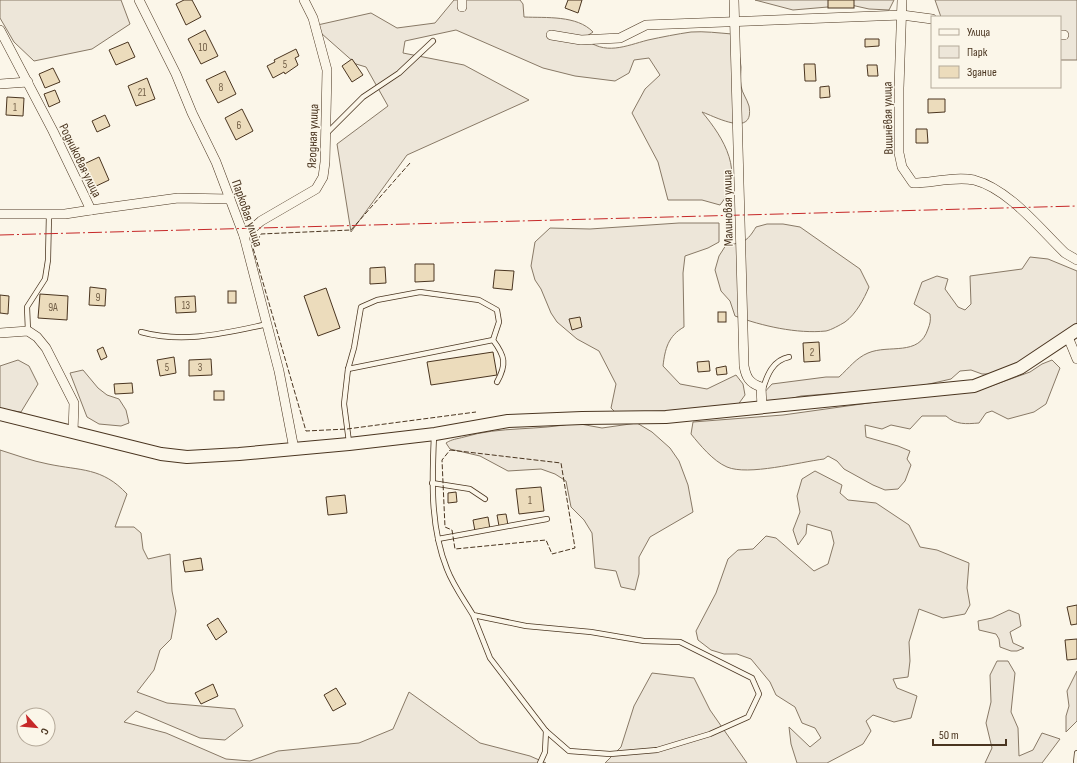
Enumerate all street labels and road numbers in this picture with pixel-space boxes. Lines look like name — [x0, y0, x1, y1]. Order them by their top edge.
street label: Вишнёвая улица — [879, 81, 897, 155]
street label: Ягодная улица — [304, 104, 322, 169]
street label: Родниковая улица — [55, 121, 105, 200]
street label: Малиновая улица — [719, 170, 737, 246]
street label: Парковая улица — [228, 178, 266, 249]

